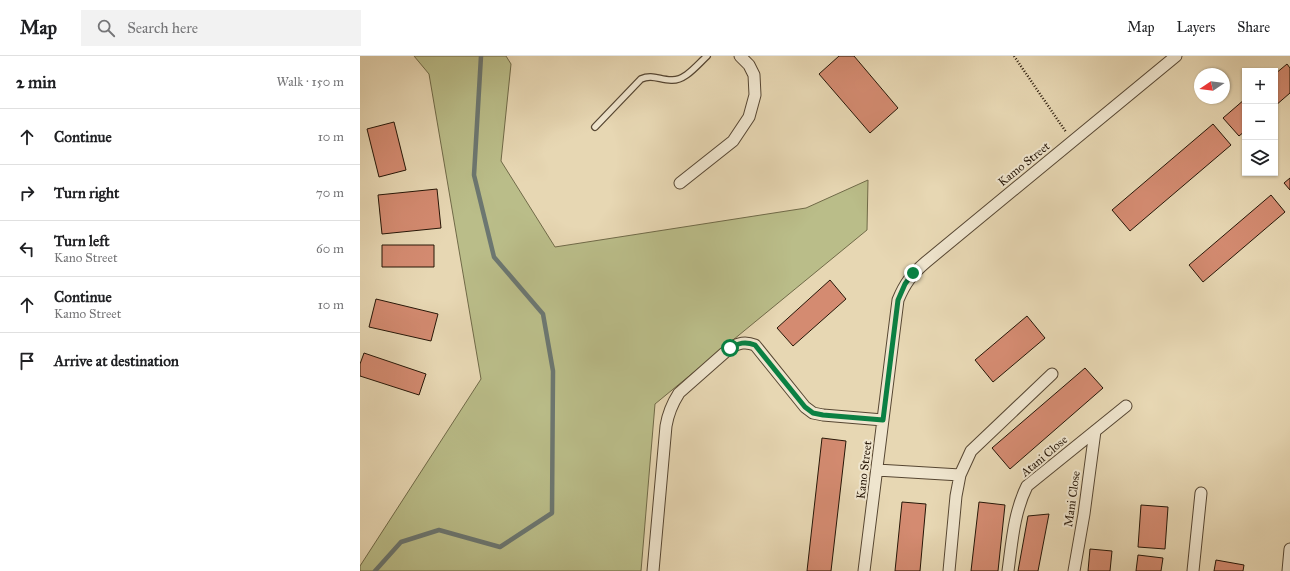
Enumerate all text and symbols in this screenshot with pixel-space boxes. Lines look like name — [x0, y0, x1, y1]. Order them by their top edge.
search box — [81, 10, 361, 46]
text: Map — [20, 16, 57, 39]
icon: search — [95, 17, 117, 39]
text: Search here — [127, 19, 198, 37]
text: Map — [1127, 19, 1155, 36]
text: Layers — [1177, 19, 1215, 36]
text: Share — [1237, 19, 1270, 36]
north arrow — [1194, 68, 1230, 104]
map controls — [1242, 68, 1278, 176]
button: + — [1242, 68, 1278, 104]
text: 2 min — [16, 72, 56, 93]
text: Walk · 150 m — [276, 74, 344, 90]
button: − — [1242, 104, 1278, 140]
icon: ahead — [16, 126, 38, 148]
text: Continue — [54, 128, 112, 146]
text: 10 m — [318, 129, 344, 145]
street label: Kamo Street — [995, 139, 1053, 189]
button: layers — [1242, 140, 1278, 176]
icon: right — [16, 182, 38, 204]
text: Turn right — [54, 184, 119, 202]
text: 70 m — [316, 185, 344, 201]
text: Turn left — [54, 232, 110, 250]
icon: left — [16, 238, 38, 260]
text: 60 m — [316, 241, 344, 257]
text: Kano Street — [54, 250, 118, 266]
route end — [904, 264, 922, 282]
text: Continue — [54, 288, 112, 306]
icon: ahead — [16, 294, 38, 316]
text: 10 m — [318, 297, 344, 313]
text: Kamo Street — [54, 306, 121, 322]
route start — [721, 339, 739, 357]
icon: arrive — [16, 350, 38, 372]
text: Arrive at destination — [54, 352, 179, 370]
street label: Atani Close — [1017, 432, 1070, 480]
street label: Kano Street — [853, 439, 875, 500]
street label: Mani Close — [1061, 470, 1083, 528]

